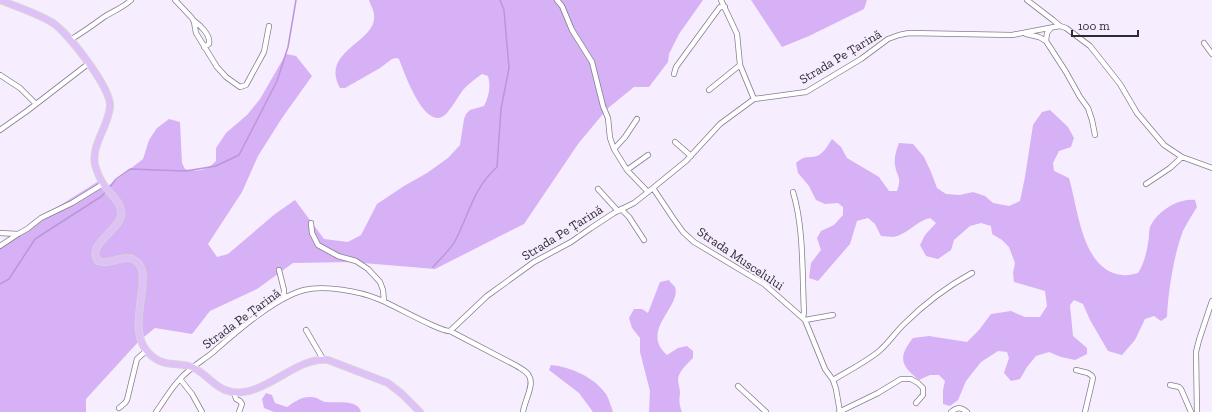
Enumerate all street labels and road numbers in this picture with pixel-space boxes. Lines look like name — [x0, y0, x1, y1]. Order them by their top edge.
street label: Strada Pe Țarină — [797, 26, 884, 87]
street label: Strada Pe Țarină — [519, 201, 606, 263]
street label: Strada Muscelului — [695, 224, 787, 293]
street label: Strada Pe Țarină — [199, 285, 284, 352]

